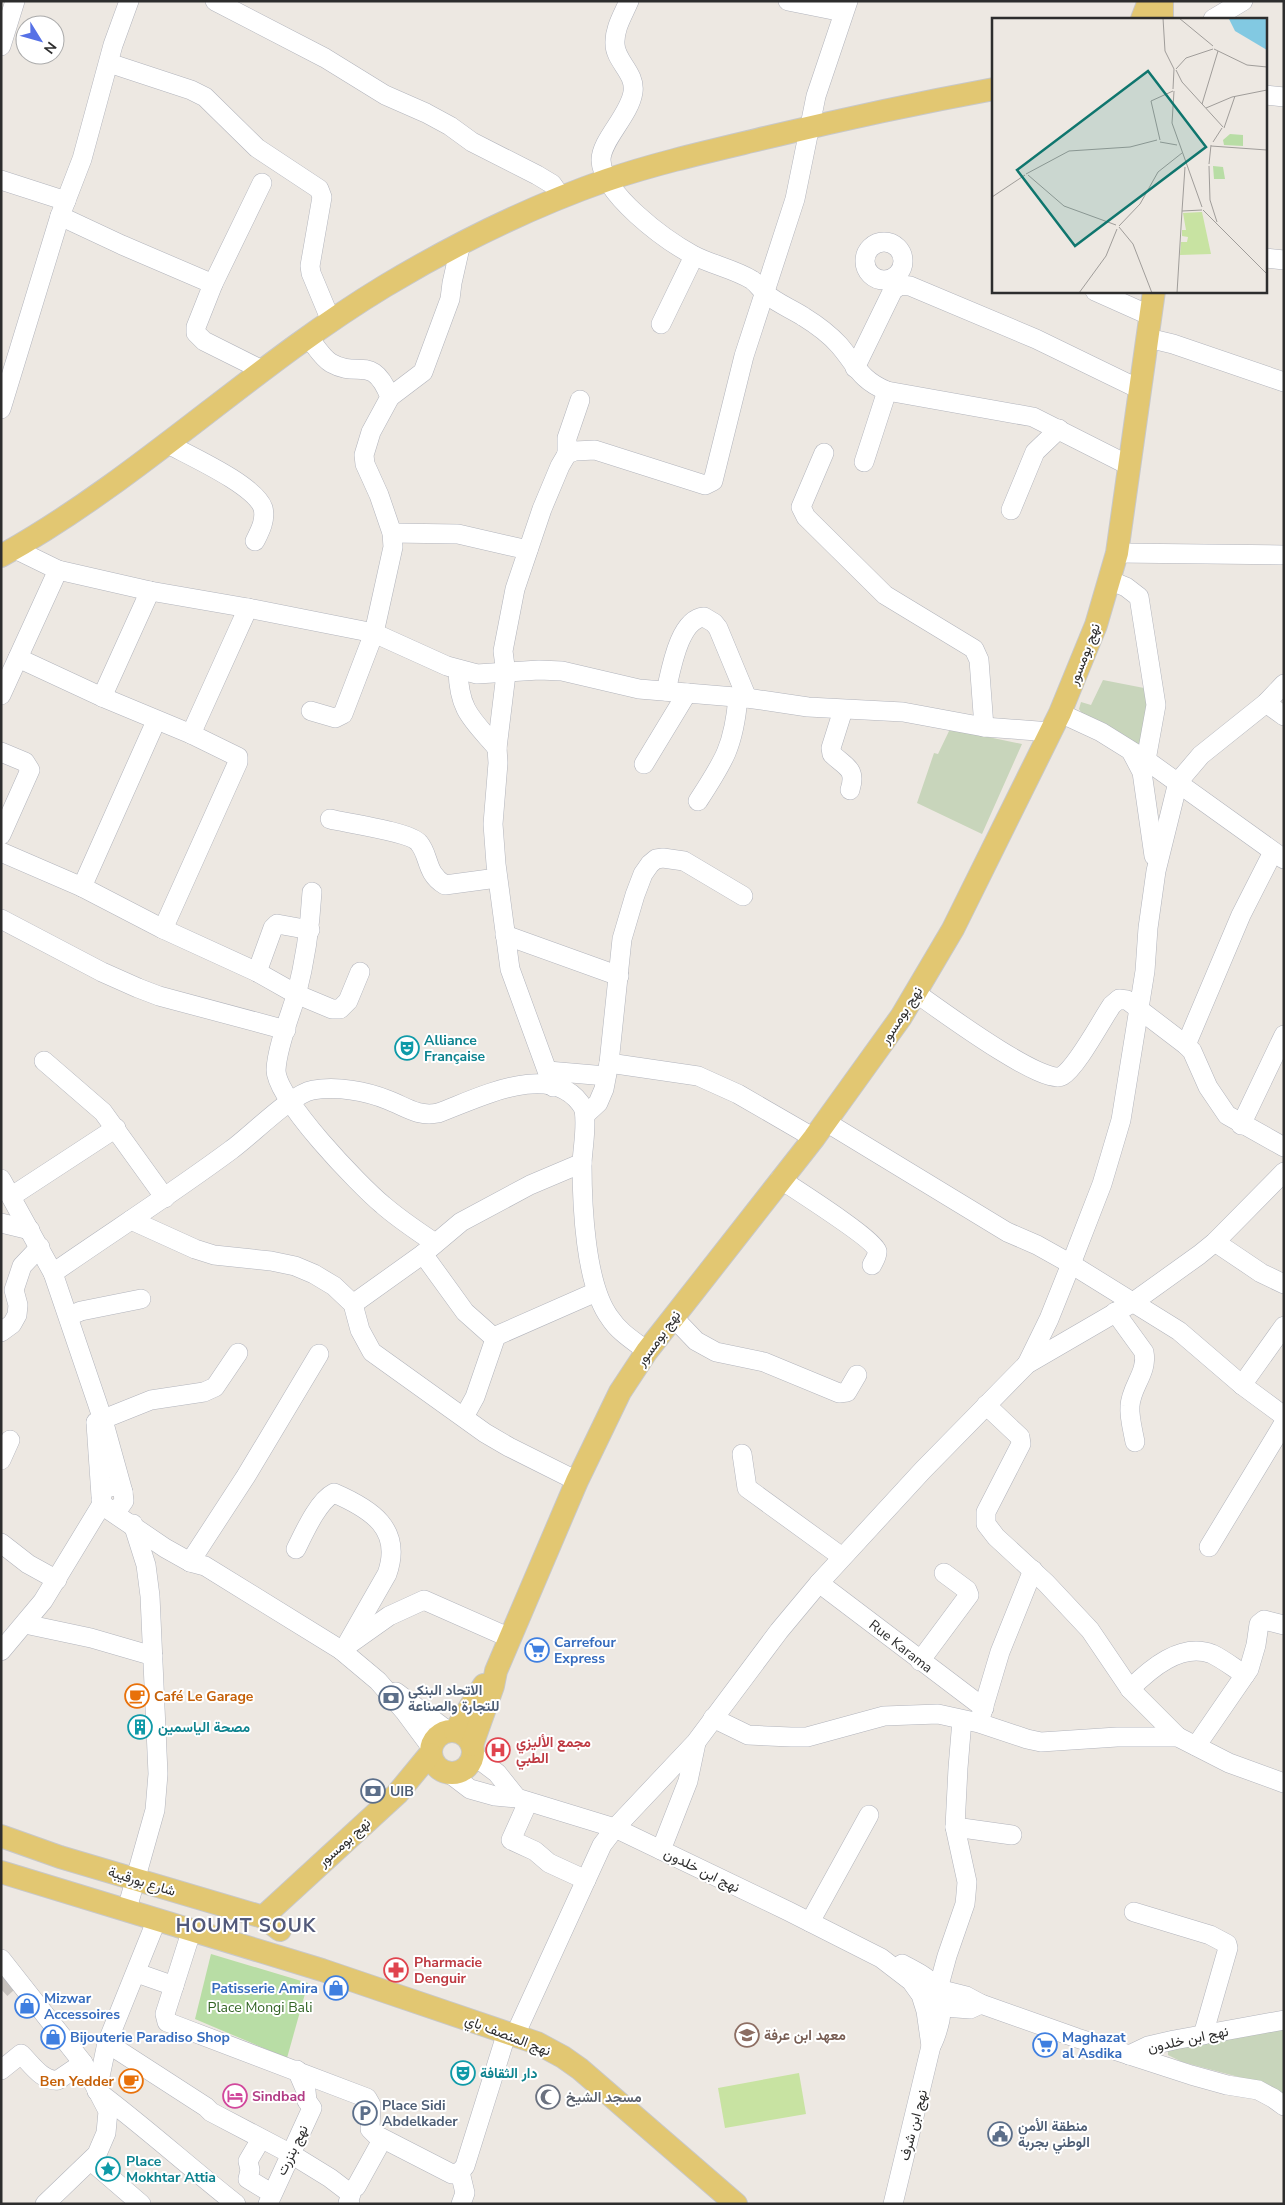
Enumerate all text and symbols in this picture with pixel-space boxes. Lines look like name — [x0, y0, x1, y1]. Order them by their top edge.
north arrow — [15, 15, 65, 65]
inset map — [992, 18, 1268, 292]
text: N — [39, 38, 61, 57]
street label: نهج بومسور — [1064, 620, 1106, 689]
street label: نهج بومسور — [875, 983, 928, 1049]
place label: Alliance Française — [424, 1031, 486, 1066]
theatre icon: Alliance Française — [394, 1035, 420, 1061]
street label: نهج بومسور — [631, 1306, 686, 1372]
street label: Rue Karama — [865, 1615, 937, 1677]
place label: Carrefour Express — [554, 1633, 616, 1668]
supermarket icon: Carrefour Express — [524, 1637, 550, 1663]
place label: الاتحاد البنكي للتجارة والصناعة — [408, 1681, 499, 1716]
cafe icon: Café Le Garage — [124, 1683, 150, 1709]
bank icon: الاتحاد البنكي للتجارة والصناعة — [378, 1685, 404, 1711]
place label: Café Le Garage — [154, 1687, 254, 1706]
building icon: مصحة الياسمين — [127, 1714, 153, 1740]
place label: مصحة الياسمين — [158, 1718, 251, 1737]
place label: مجمع الأليزي الطبي — [516, 1733, 591, 1770]
hospital icon: مجمع الأليزي الطبي — [485, 1737, 511, 1763]
bank icon: UIB — [360, 1778, 386, 1804]
place label: UIB — [390, 1782, 414, 1801]
street label: نهج بومسور — [313, 1814, 375, 1873]
street label: نهج ابن خلدون — [660, 1844, 743, 1898]
street label: شارع بورقيبة — [106, 1862, 178, 1902]
district label: HOUMT SOUK — [176, 1913, 317, 1939]
place label: Pharmacie Denguir — [414, 1953, 483, 1988]
pharmacy icon: Pharmacie Denguir — [383, 1957, 409, 1983]
shop icon: Patisserie Amira — [323, 1975, 349, 2001]
place label: Patisserie Amira — [212, 1979, 318, 1998]
place label: Mizwar Accessoires — [44, 1989, 120, 2024]
shop icon: Mizwar Accessoires — [14, 1993, 40, 2019]
park label: Place Mongi Bali — [208, 1998, 312, 2017]
street label: نهج المنصف باي — [461, 2010, 553, 2062]
school or university icon: معهد ابن عرفة — [734, 2022, 760, 2048]
street label: نهج ابن خلدون — [1146, 2022, 1231, 2058]
shop icon: Bijouterie Paradiso Shop — [40, 2024, 66, 2050]
place label: معهد ابن عرفة — [764, 2026, 846, 2045]
place label: Bijouterie Paradiso Shop — [70, 2028, 230, 2047]
place label: Maghazat al Asdika — [1062, 2028, 1126, 2063]
supermarket icon: Maghazat al Asdika — [1032, 2032, 1058, 2058]
theatre icon: دار الثقافة — [450, 2060, 476, 2086]
place label: دار الثقافة — [480, 2064, 537, 2083]
cafe icon: Ben Yedder — [118, 2068, 144, 2094]
place label: Ben Yedder — [40, 2072, 114, 2091]
hotel icon: Sindbad — [222, 2083, 248, 2109]
mosque icon: مسجد الشيخ — [535, 2084, 561, 2110]
place label: Sindbad — [252, 2087, 305, 2106]
street label: نهج ابن شرف — [895, 2087, 933, 2163]
place label: مسجد الشيخ — [566, 2088, 642, 2107]
place label: Place Sidi Abdelkader — [382, 2096, 458, 2131]
parking icon: Place Sidi Abdelkader — [352, 2100, 378, 2126]
place label: منطقة الأمن الوطني بجربة — [1018, 2117, 1090, 2154]
public building icon: منطقة الأمن الوطني بجربة — [987, 2121, 1013, 2147]
street label: نهج بنزرت — [272, 2122, 314, 2179]
place label: Place Mokhtar Attia — [126, 2152, 216, 2187]
place icon: Place Mokhtar Attia — [95, 2156, 121, 2182]

